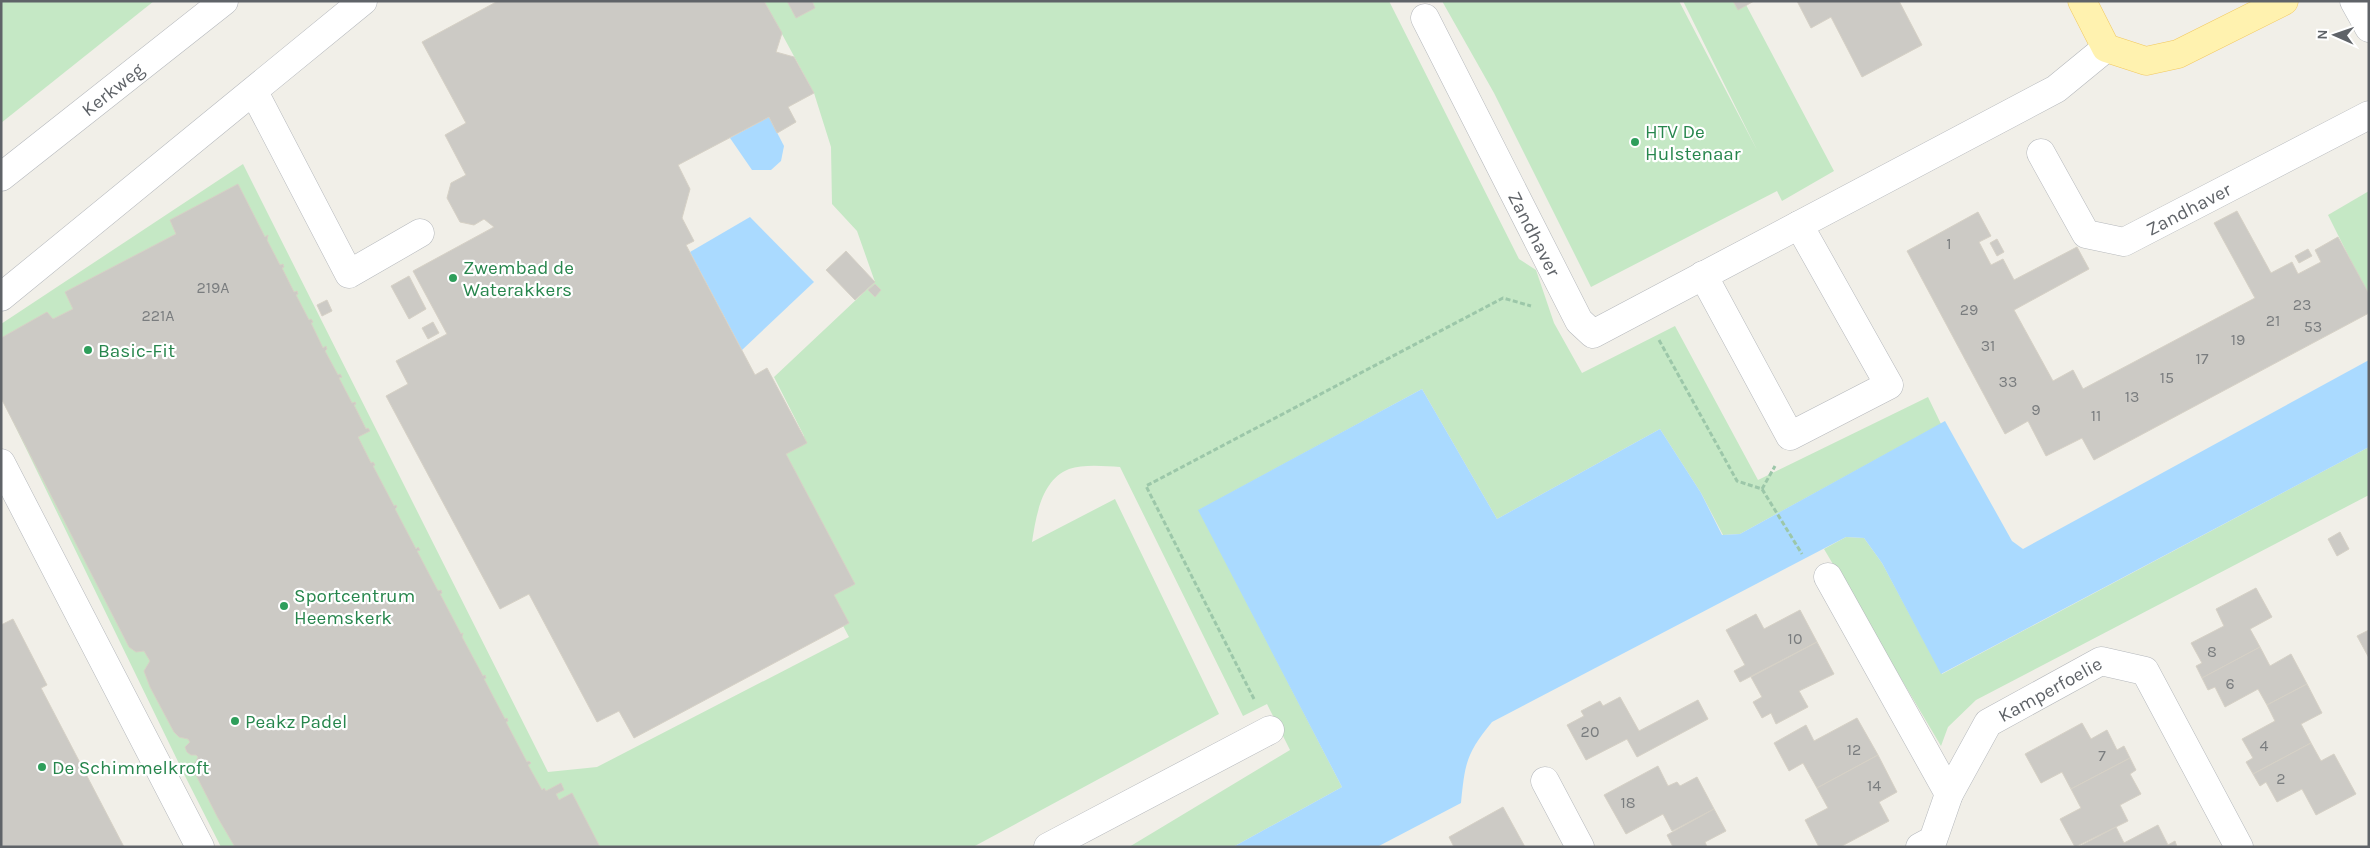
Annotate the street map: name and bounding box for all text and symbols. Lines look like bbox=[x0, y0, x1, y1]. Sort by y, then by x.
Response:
north arrow bbox=[2310, 10, 2360, 60]
text: N bbox=[2314, 29, 2331, 40]
street label: Kerkweg bbox=[78, 58, 149, 121]
place label: HTV De Hulstenaar bbox=[1645, 121, 1741, 165]
marker: HTV De Hulstenaar bbox=[1629, 136, 1641, 148]
street label: Zandhaver bbox=[2143, 178, 2235, 241]
street label: Zandhaver bbox=[1503, 188, 1565, 281]
house number: 1 bbox=[1946, 234, 1952, 253]
place label: Zwembad de Waterakkers bbox=[463, 257, 574, 301]
marker: Zwembad de Waterakkers bbox=[447, 272, 459, 284]
house number: 219A bbox=[196, 278, 230, 297]
house number: 23 bbox=[2293, 295, 2311, 314]
house number: 29 bbox=[1960, 300, 1978, 319]
house number: 221A bbox=[141, 306, 175, 325]
house number: 21 bbox=[2266, 311, 2280, 330]
house number: 53 bbox=[2304, 317, 2322, 336]
house number: 19 bbox=[2231, 330, 2245, 349]
house number: 31 bbox=[1981, 336, 1995, 355]
place label: Basic-Fit bbox=[98, 340, 175, 362]
marker: Basic-Fit bbox=[82, 344, 94, 356]
house number: 17 bbox=[2196, 349, 2209, 368]
house number: 15 bbox=[2160, 368, 2174, 387]
house number: 33 bbox=[1999, 372, 2017, 391]
house number: 13 bbox=[2125, 387, 2139, 406]
house number: 9 bbox=[2031, 400, 2041, 419]
house number: 11 bbox=[2091, 406, 2101, 425]
place label: Sportcentrum Heemskerk bbox=[294, 585, 415, 629]
marker: Sportcentrum Heemskerk bbox=[278, 600, 290, 612]
house number: 10 bbox=[1788, 629, 1802, 648]
house number: 8 bbox=[2207, 642, 2217, 661]
street label: Kamperfoelie bbox=[1995, 653, 2106, 727]
house number: 6 bbox=[2225, 674, 2235, 693]
place label: Peakz Padel bbox=[245, 711, 347, 733]
marker: Peakz Padel bbox=[229, 715, 241, 727]
house number: 20 bbox=[1581, 722, 1599, 741]
house number: 4 bbox=[2260, 736, 2269, 755]
house number: 12 bbox=[1847, 740, 1861, 759]
house number: 7 bbox=[2098, 746, 2106, 765]
place label: De Schimmelkroft bbox=[52, 757, 209, 779]
marker: De Schimmelkroft bbox=[36, 761, 48, 773]
house number: 2 bbox=[2276, 769, 2286, 788]
house number: 14 bbox=[1867, 776, 1881, 795]
house number: 18 bbox=[1620, 793, 1636, 812]

